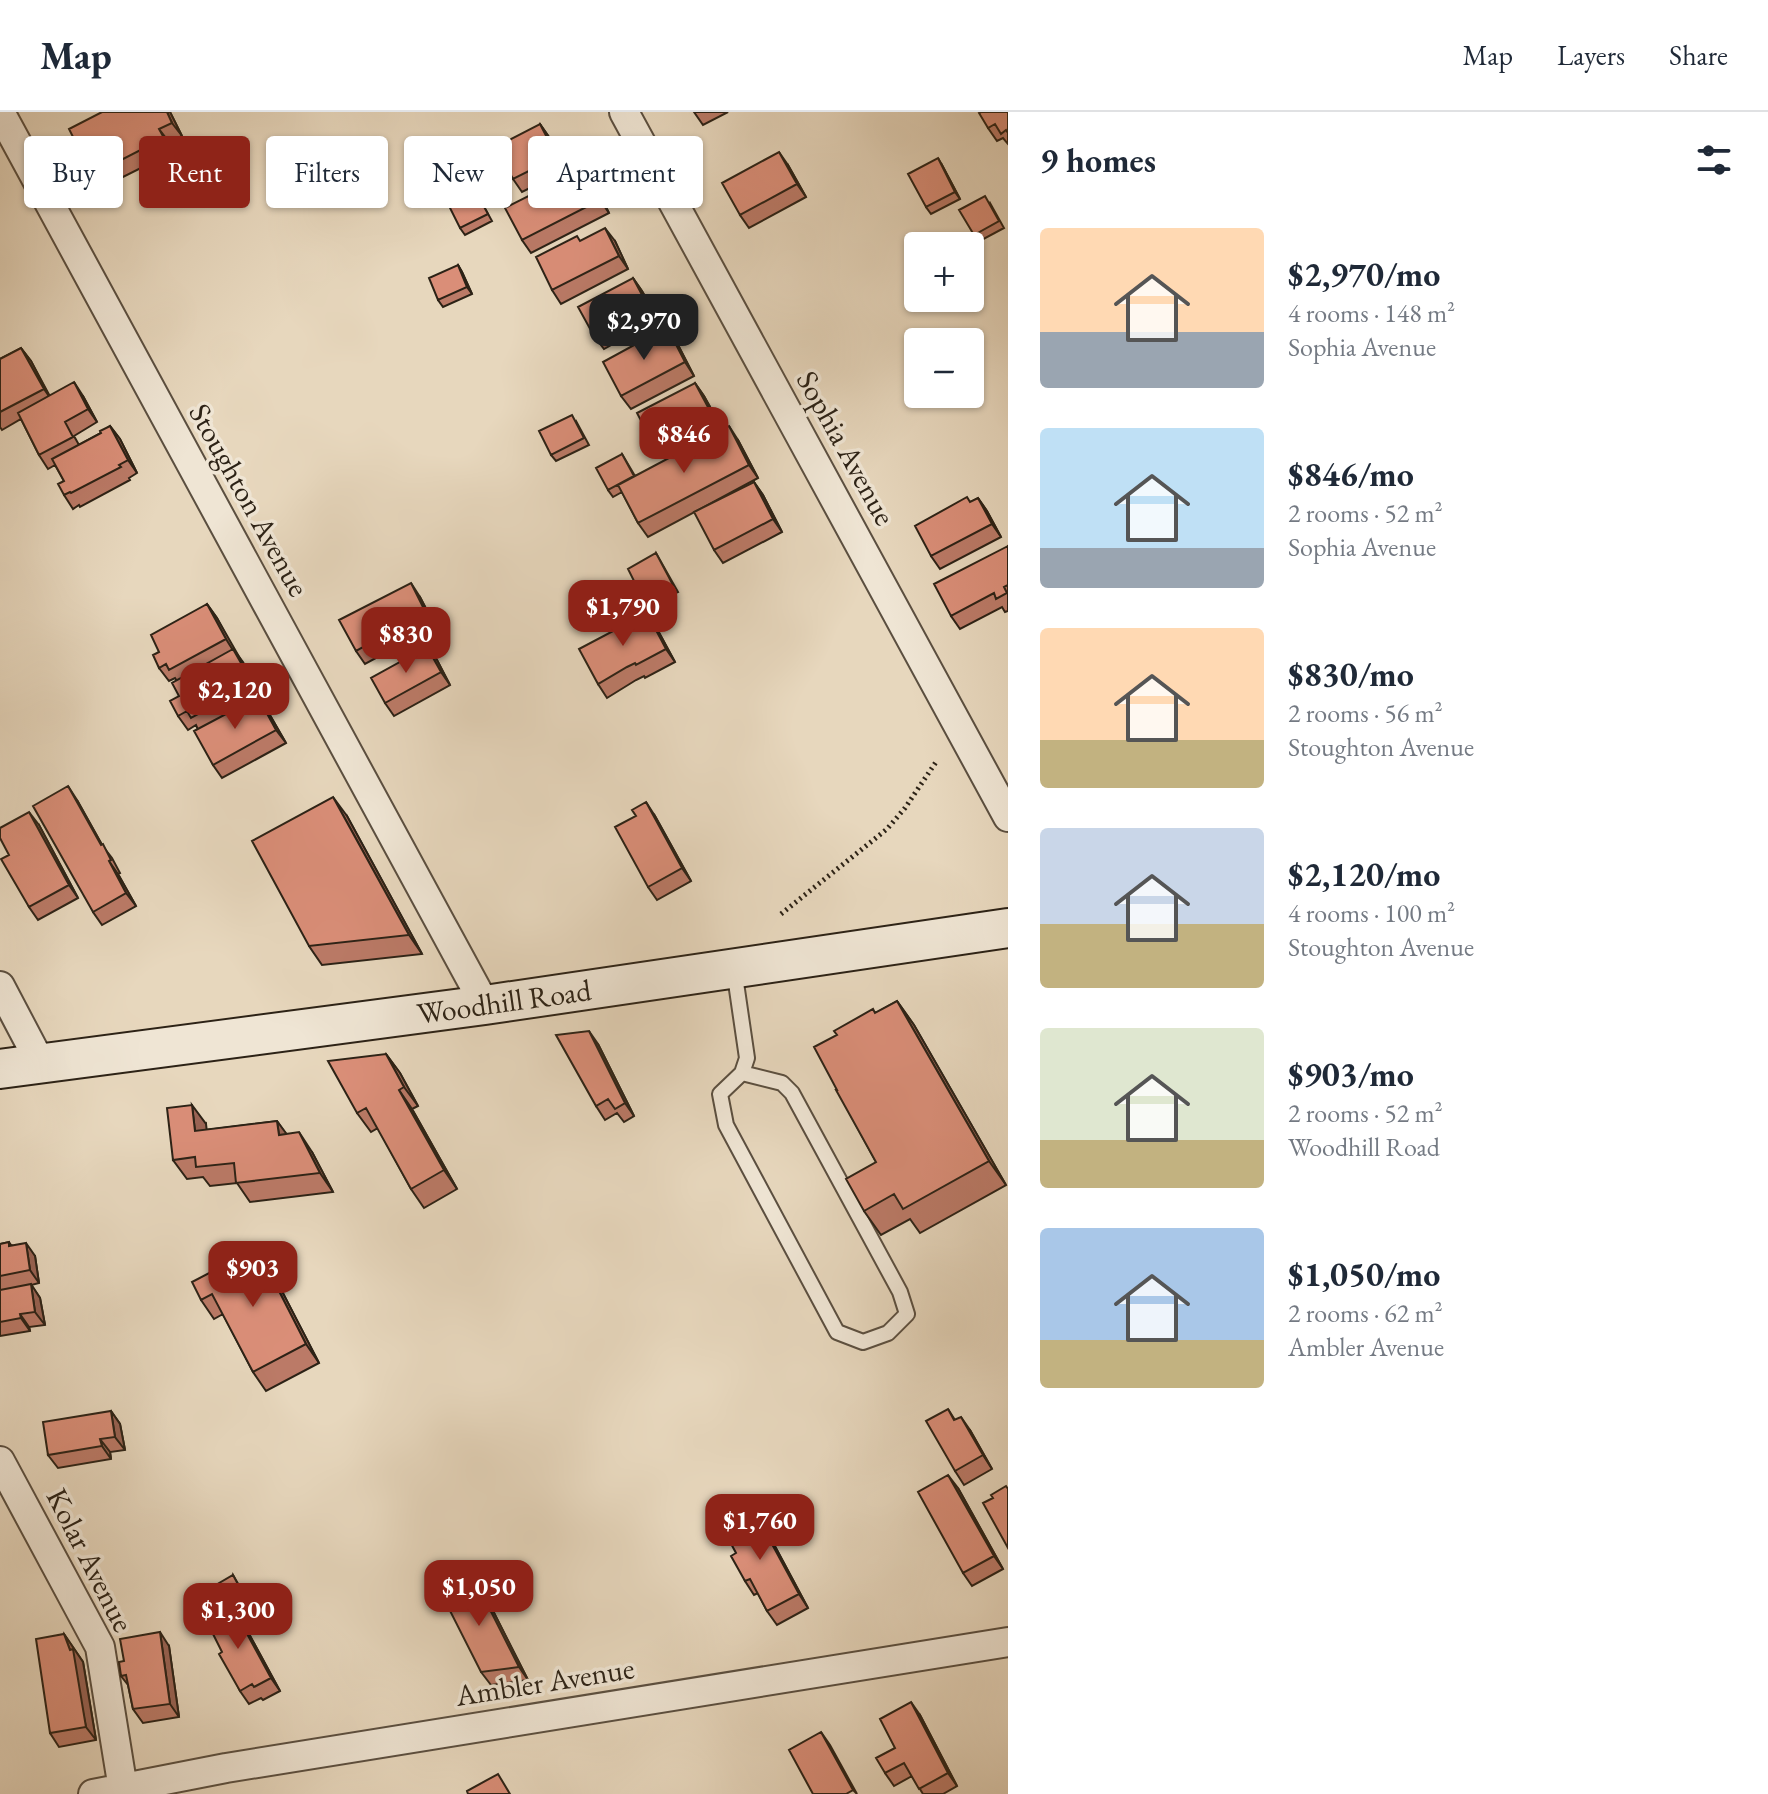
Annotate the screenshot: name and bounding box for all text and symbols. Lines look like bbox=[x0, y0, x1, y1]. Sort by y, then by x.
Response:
text: Map bbox=[40, 31, 112, 80]
text: Map bbox=[1463, 37, 1513, 73]
text: Layers bbox=[1557, 37, 1625, 73]
text: Share bbox=[1669, 37, 1728, 73]
chip: Buy bbox=[24, 136, 123, 208]
chip: Rent bbox=[139, 136, 250, 208]
chip: Filters bbox=[266, 136, 388, 208]
chip: New bbox=[404, 136, 512, 208]
chip: Apartment bbox=[528, 136, 703, 208]
text: 9 homes bbox=[1040, 138, 1156, 182]
icon: filters bbox=[1692, 138, 1736, 182]
map controls bbox=[904, 232, 984, 408]
button: + bbox=[904, 232, 984, 312]
text: $2,970/mo bbox=[1288, 252, 1440, 296]
icon: home bbox=[1104, 260, 1200, 356]
pin: $2,970 bbox=[579, 294, 709, 362]
text: 4 rooms · 148 m² bbox=[1288, 296, 1455, 330]
text: $2,970 bbox=[607, 303, 681, 337]
button: − bbox=[904, 328, 984, 408]
text: Sophia Avenue bbox=[1288, 330, 1436, 364]
street label: Sophia Avenue bbox=[788, 364, 905, 532]
street label: Stoughton Avenue bbox=[180, 396, 319, 603]
pin: $846 bbox=[637, 407, 731, 475]
text: $846 bbox=[657, 416, 711, 450]
text: $846/mo bbox=[1288, 452, 1414, 496]
icon: home bbox=[1104, 460, 1200, 556]
text: 2 rooms · 52 m² bbox=[1288, 496, 1443, 530]
text: Sophia Avenue bbox=[1288, 530, 1436, 564]
pin: $1,790 bbox=[558, 580, 688, 648]
text: $1,790 bbox=[586, 589, 660, 623]
pin: $830 bbox=[359, 607, 453, 675]
text: $830 bbox=[379, 616, 433, 650]
text: $830/mo bbox=[1288, 652, 1414, 696]
icon: home bbox=[1104, 660, 1200, 756]
pin: $2,120 bbox=[170, 663, 300, 731]
text: $2,120 bbox=[198, 672, 272, 706]
text: 2 rooms · 56 m² bbox=[1288, 696, 1443, 730]
text: Stoughton Avenue bbox=[1288, 730, 1474, 764]
text: $2,120/mo bbox=[1288, 852, 1440, 896]
icon: home bbox=[1104, 860, 1200, 956]
text: 4 rooms · 100 m² bbox=[1288, 896, 1455, 930]
text: Stoughton Avenue bbox=[1288, 930, 1474, 964]
street label: Woodhill Road bbox=[414, 970, 594, 1033]
text: $903/mo bbox=[1288, 1052, 1414, 1096]
icon: home bbox=[1104, 1060, 1200, 1156]
text: 2 rooms · 52 m² bbox=[1288, 1096, 1443, 1130]
text: Woodhill Road bbox=[1288, 1130, 1440, 1164]
pin: $903 bbox=[206, 1241, 300, 1309]
text: $903 bbox=[226, 1250, 280, 1284]
text: $1,050/mo bbox=[1288, 1252, 1440, 1296]
icon: home bbox=[1104, 1260, 1200, 1356]
text: 2 rooms · 62 m² bbox=[1288, 1296, 1443, 1330]
text: Ambler Avenue bbox=[1288, 1330, 1444, 1364]
street label: Kolar Avenue bbox=[38, 1481, 143, 1638]
pin: $1,760 bbox=[695, 1494, 825, 1562]
text: $1,760 bbox=[723, 1503, 797, 1537]
pin: $1,050 bbox=[414, 1560, 544, 1628]
text: $1,050 bbox=[442, 1569, 516, 1603]
pin: $1,300 bbox=[173, 1583, 303, 1651]
text: $1,300 bbox=[201, 1592, 275, 1626]
street label: Ambler Avenue bbox=[452, 1648, 637, 1715]

